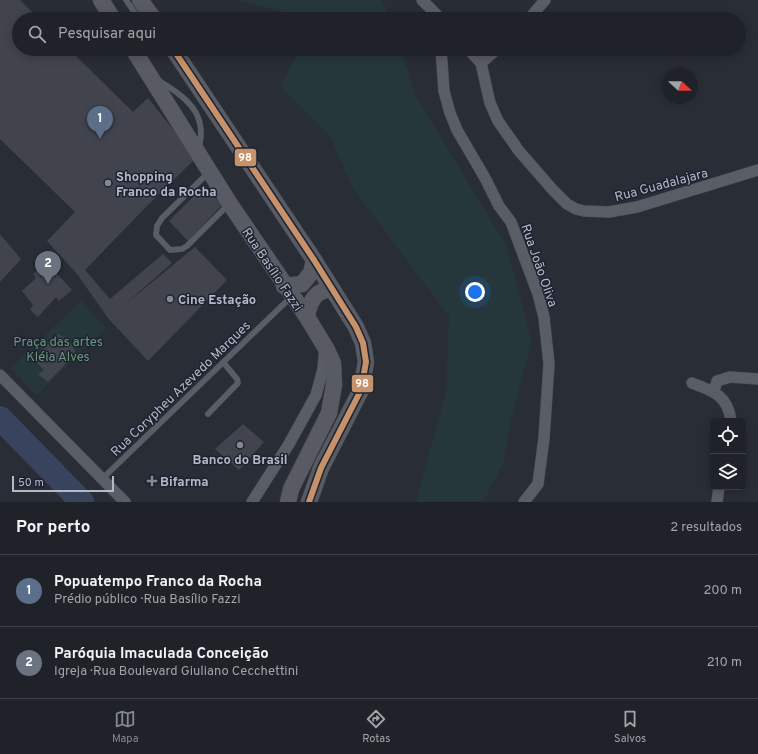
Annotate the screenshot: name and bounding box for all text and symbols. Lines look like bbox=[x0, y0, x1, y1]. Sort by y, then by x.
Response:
search box bbox=[12, 12, 746, 56]
icon: search bbox=[26, 23, 48, 45]
text: Pesquisar aqui bbox=[58, 25, 156, 44]
north arrow bbox=[662, 68, 698, 104]
pin: 1 bbox=[87, 106, 113, 139]
line badge: 98 bbox=[234, 148, 257, 167]
text: 98 bbox=[238, 151, 252, 165]
street label: Rua Guadalajara bbox=[613, 166, 710, 206]
place label: Shopping Franco da Rocha bbox=[116, 170, 216, 201]
marker: Shopping Franco da Rocha bbox=[103, 178, 113, 188]
street label: Rua João Oliva bbox=[516, 222, 560, 309]
street label: Rua Basílio Fazzi bbox=[238, 225, 305, 315]
pin: 2 bbox=[35, 251, 61, 284]
your location bbox=[465, 282, 485, 302]
place label: Cine Estação bbox=[178, 293, 256, 309]
marker: Cine Estação bbox=[165, 294, 175, 304]
street label: Rua Corypheu Azevedo Marques bbox=[108, 318, 255, 461]
park label: Praça das artes Kléia Alves bbox=[13, 335, 103, 366]
line badge: 98 bbox=[351, 374, 374, 393]
text: 98 bbox=[355, 377, 369, 391]
map controls bbox=[710, 418, 746, 490]
button: locate bbox=[710, 418, 746, 454]
marker: Banco do Brasil bbox=[235, 440, 245, 450]
place label: Banco do Brasil bbox=[192, 453, 288, 469]
button: layers bbox=[710, 454, 746, 490]
scale bar bbox=[12, 474, 114, 493]
place label: Bifarma bbox=[160, 475, 209, 491]
text: 50 m bbox=[18, 476, 44, 490]
marker: Bifarma bbox=[147, 476, 157, 486]
text: Por perto bbox=[16, 517, 90, 539]
text: 2 resultados bbox=[670, 520, 742, 536]
text: Popuatempo Franco da Rocha bbox=[54, 573, 262, 592]
text: 1 bbox=[26, 583, 32, 599]
text: 200 m bbox=[703, 583, 742, 599]
text: Prédio público · Rua Basílio Fazzi bbox=[54, 592, 241, 608]
text: Paróquia Imaculada Conceição bbox=[54, 645, 269, 664]
text: 2 bbox=[25, 655, 33, 671]
text: 210 m bbox=[707, 655, 742, 671]
text: Igreja · Rua Boulevard Giuliano Cecchettini bbox=[54, 664, 298, 680]
tab: Mapa bbox=[112, 708, 138, 746]
tab: Rotas bbox=[362, 708, 390, 746]
tab: Salvos bbox=[614, 708, 646, 746]

